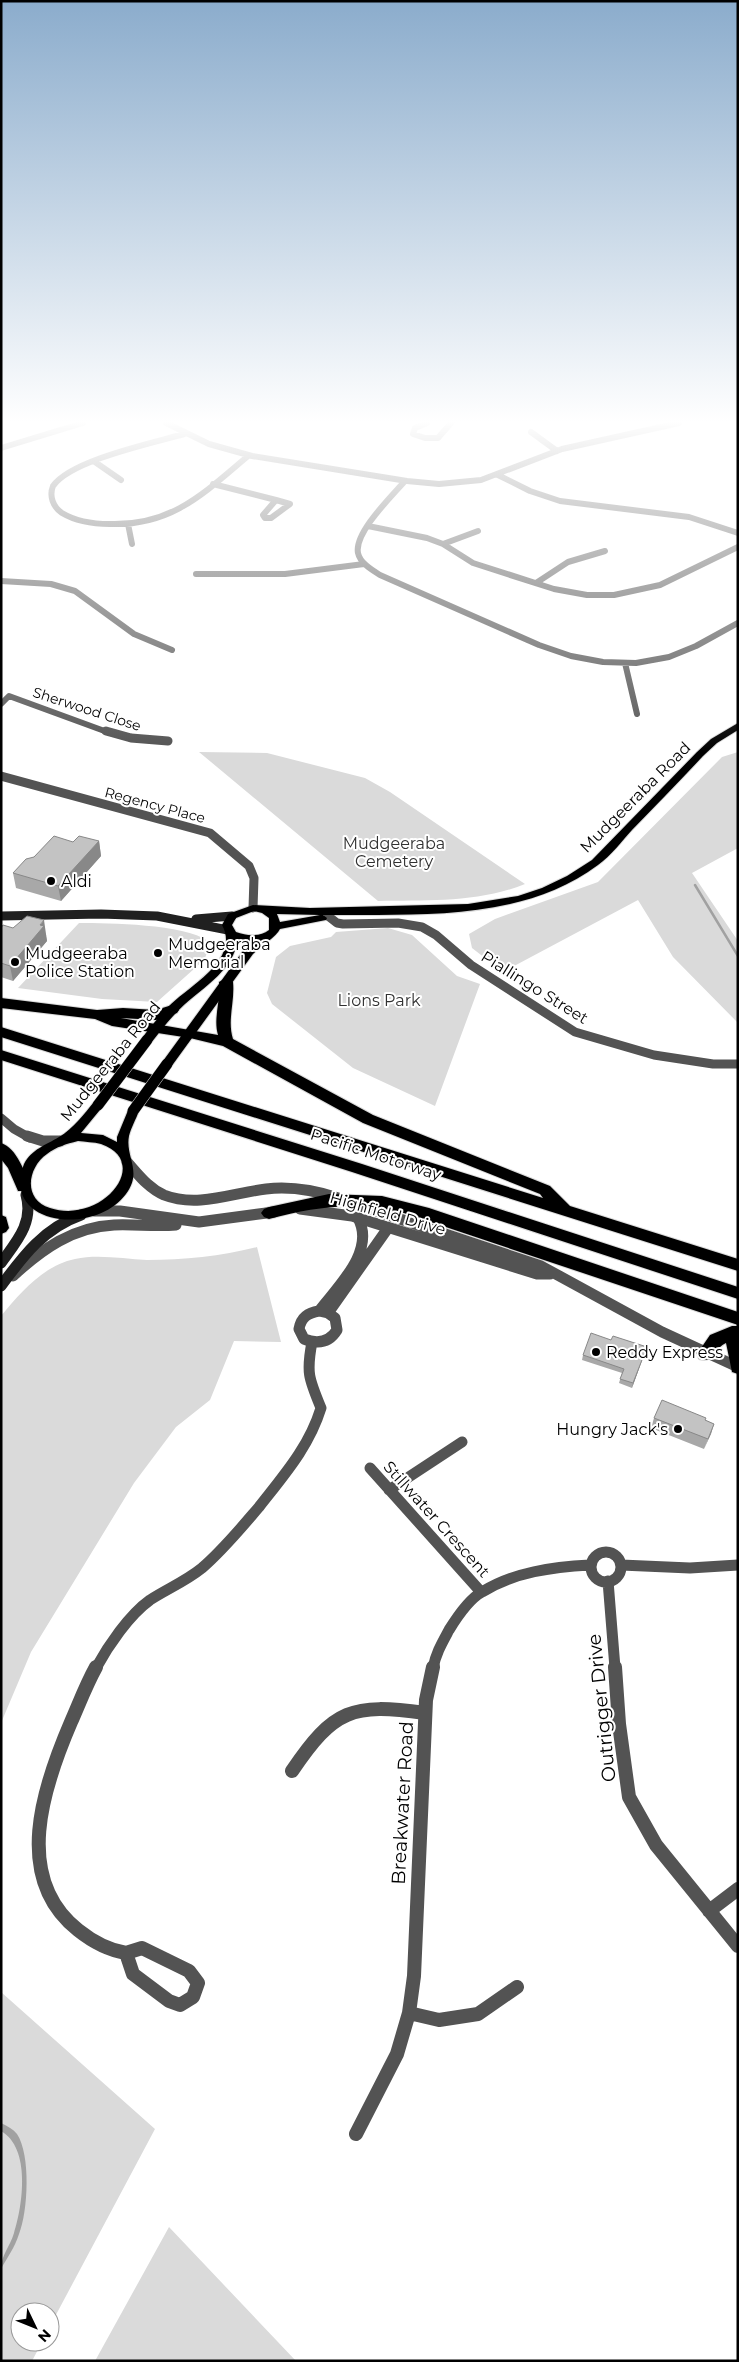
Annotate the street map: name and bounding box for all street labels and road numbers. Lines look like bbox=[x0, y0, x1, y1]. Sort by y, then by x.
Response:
street label: Sherwood Close bbox=[31, 683, 143, 735]
street label: Mudgeeraba Road bbox=[576, 738, 695, 857]
street label: Regency Place bbox=[103, 783, 207, 827]
street label: Piallingo Street bbox=[478, 947, 592, 1028]
street label: Mudgeeraba Road bbox=[56, 998, 165, 1125]
street label: Pacific Motorway bbox=[308, 1124, 444, 1185]
street label: Highfield Drive bbox=[328, 1188, 448, 1239]
street label: Stillwater Crescent bbox=[379, 1457, 494, 1582]
street label: Outrigger Drive bbox=[582, 1633, 621, 1783]
street label: Breakwater Road bbox=[387, 1721, 418, 1885]

